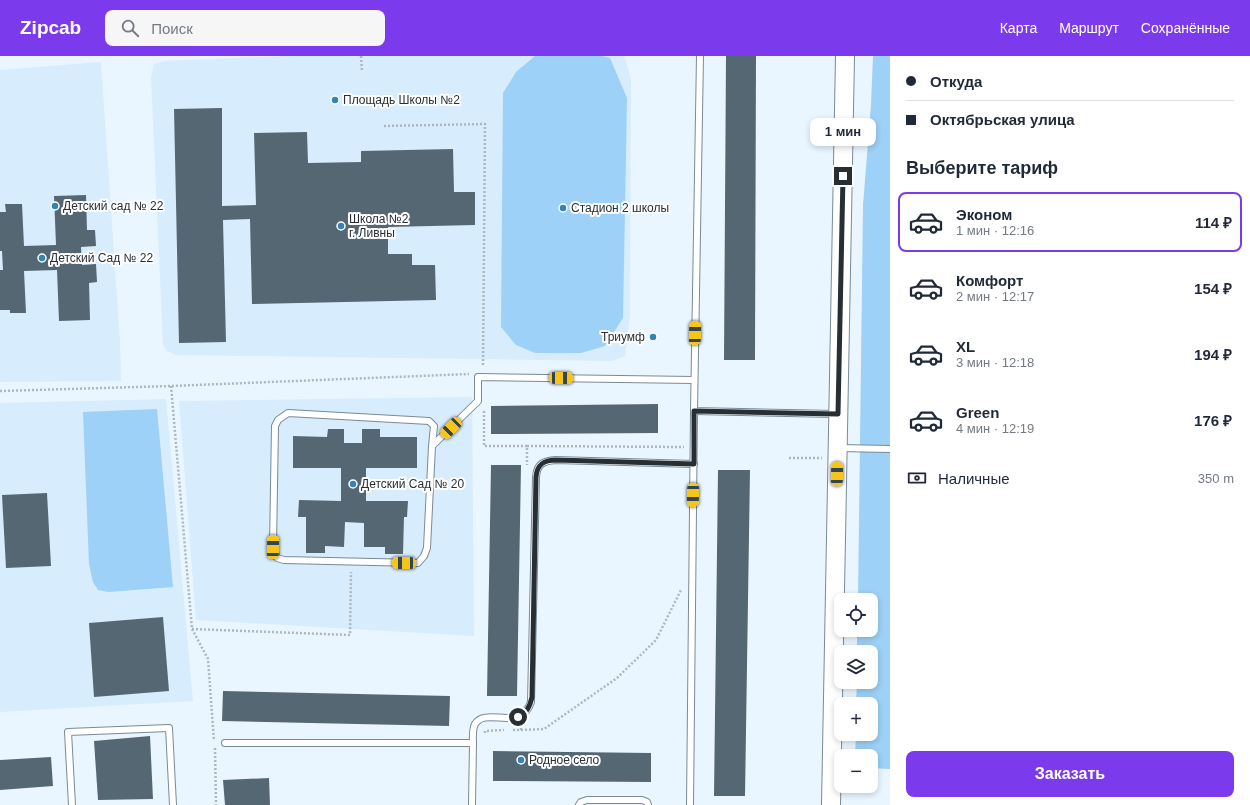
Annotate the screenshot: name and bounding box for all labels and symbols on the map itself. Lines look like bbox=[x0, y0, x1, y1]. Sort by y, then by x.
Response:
place label: Площадь Школы №2 bbox=[343, 93, 460, 107]
marker: Площадь Школы №2 bbox=[330, 95, 340, 105]
callout: 1 мин bbox=[810, 118, 876, 146]
route end bbox=[834, 167, 852, 185]
place label: Детский сад № 22 bbox=[63, 199, 164, 213]
marker: Детский сад № 22 bbox=[50, 201, 60, 211]
place label: Стадион 2 школы bbox=[571, 201, 669, 215]
marker: Стадион 2 школы bbox=[558, 203, 568, 213]
place label: Школа №2 г. Ливны bbox=[349, 212, 409, 240]
marker: Школа №2 г. Ливны bbox=[336, 221, 346, 231]
place label: Детский Сад № 22 bbox=[50, 251, 153, 265]
marker: Детский Сад № 22 bbox=[37, 253, 47, 263]
car bbox=[689, 321, 701, 345]
place label: Триумф bbox=[601, 330, 645, 344]
marker: Триумф bbox=[648, 332, 658, 342]
car bbox=[549, 372, 573, 384]
car bbox=[438, 415, 464, 441]
car bbox=[831, 462, 843, 486]
place label: Детский Сад № 20 bbox=[361, 477, 464, 491]
marker: Детский Сад № 20 bbox=[348, 479, 358, 489]
car bbox=[687, 483, 699, 507]
car bbox=[267, 535, 279, 559]
car bbox=[392, 557, 416, 569]
route start bbox=[509, 708, 527, 726]
place label: Родное село bbox=[529, 753, 600, 767]
marker: Родное село bbox=[516, 755, 526, 765]

